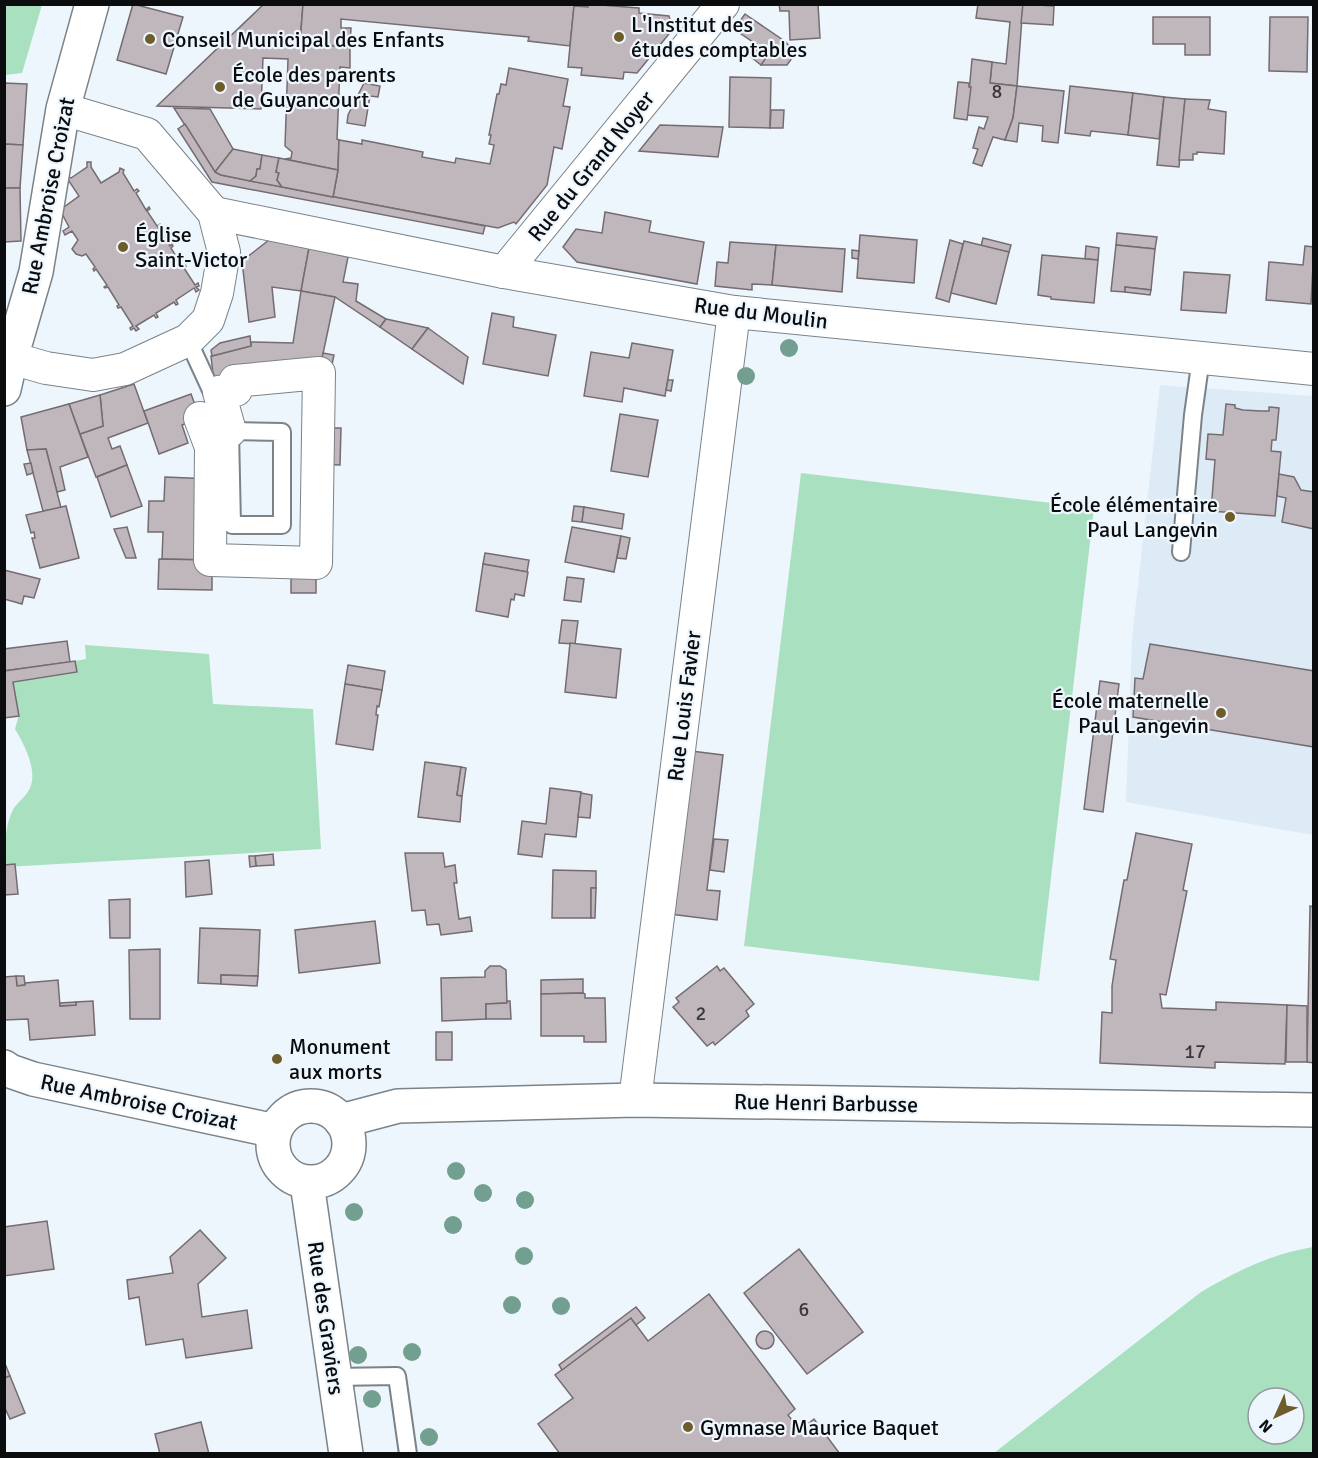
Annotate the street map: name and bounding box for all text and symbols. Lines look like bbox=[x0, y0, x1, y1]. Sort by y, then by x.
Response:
place label: L'Institut des études comptables bbox=[631, 11, 807, 63]
place label: Conseil Municipal des Enfants bbox=[162, 26, 444, 53]
marker: L'Institut des études comptables bbox=[612, 30, 626, 44]
marker: Conseil Municipal des Enfants bbox=[143, 32, 157, 46]
place label: École des parents de Guyancourt bbox=[232, 61, 396, 113]
house number: 8 bbox=[992, 79, 1002, 104]
marker: École des parents de Guyancourt bbox=[213, 80, 227, 94]
street label: Rue du Grand Noyer bbox=[522, 85, 660, 247]
street label: Rue Ambroise Croizat bbox=[16, 95, 80, 297]
place label: Église Saint-Victor bbox=[135, 221, 247, 273]
marker: Église Saint-Victor bbox=[116, 240, 130, 254]
street label: Rue du Moulin bbox=[693, 291, 829, 335]
place label: École élémentaire Paul Langevin bbox=[1050, 491, 1218, 543]
marker: École élémentaire Paul Langevin bbox=[1223, 510, 1237, 524]
street label: Rue Louis Favier bbox=[661, 629, 707, 783]
place label: École maternelle Paul Langevin bbox=[1051, 687, 1209, 739]
marker: École maternelle Paul Langevin bbox=[1214, 706, 1228, 720]
house number: 2 bbox=[696, 1001, 706, 1026]
place label: Monument aux morts bbox=[289, 1033, 391, 1085]
house number: 17 bbox=[1184, 1039, 1206, 1064]
marker: Monument aux morts bbox=[270, 1052, 284, 1066]
street label: Rue Ambroise Croizat bbox=[38, 1068, 240, 1136]
street label: Rue Henri Barbusse bbox=[734, 1088, 918, 1118]
street label: Rue des Graviers bbox=[302, 1239, 350, 1397]
house number: 6 bbox=[799, 1297, 809, 1322]
north arrow bbox=[1246, 1386, 1306, 1446]
place label: Gymnase Maurice Baquet bbox=[700, 1414, 939, 1441]
text: N bbox=[1255, 1415, 1277, 1437]
marker: Gymnase Maurice Baquet bbox=[681, 1420, 695, 1434]

